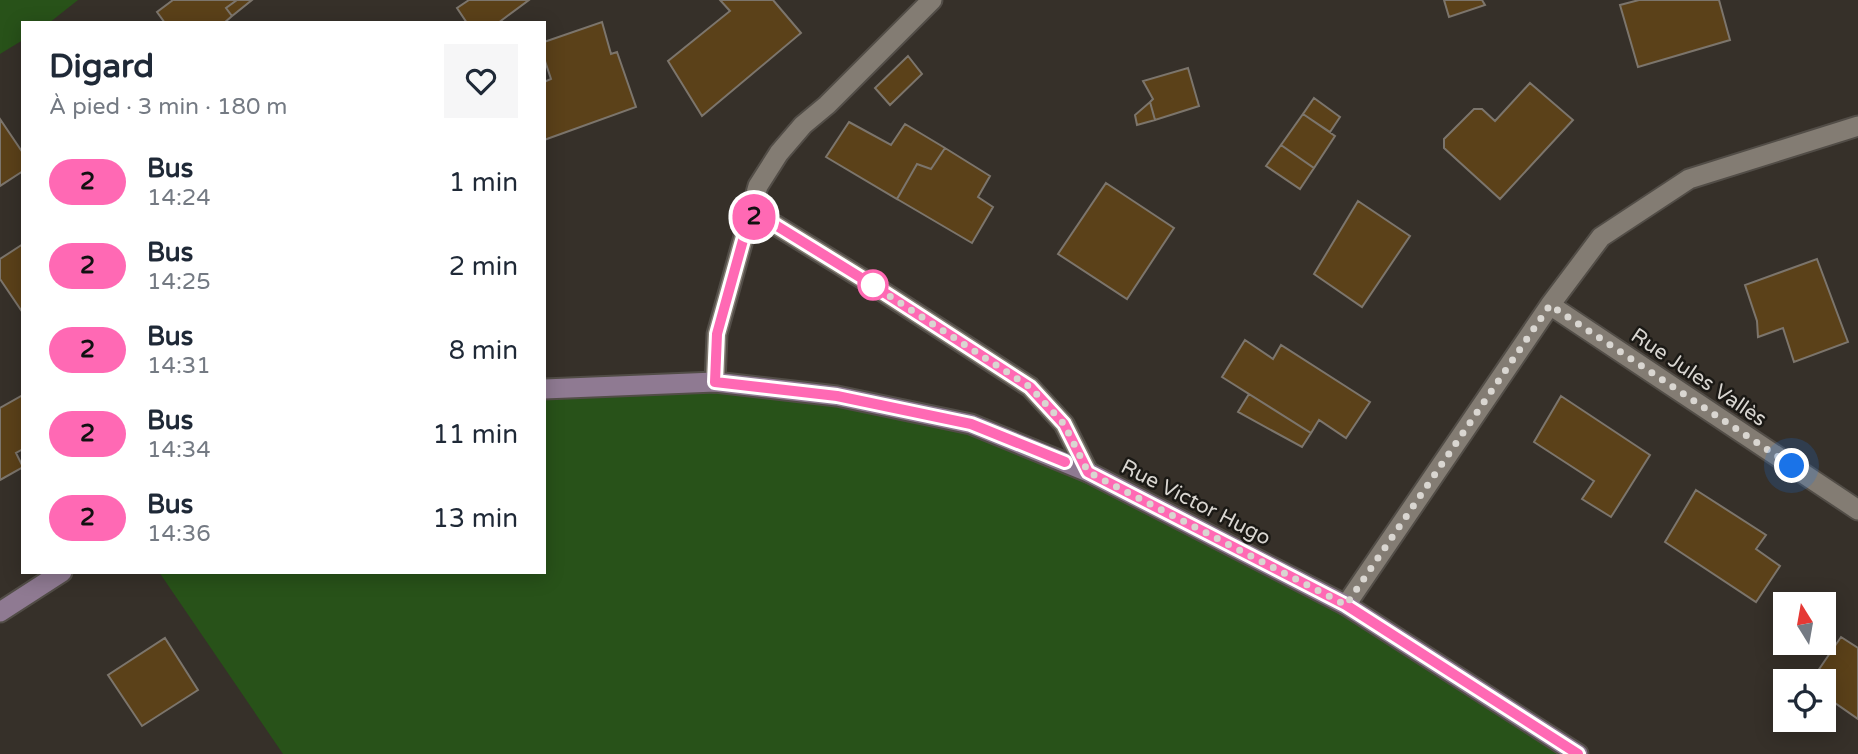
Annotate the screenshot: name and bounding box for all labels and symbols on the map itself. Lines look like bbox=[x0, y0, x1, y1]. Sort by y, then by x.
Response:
line badge: 2 bbox=[731, 194, 777, 240]
unlabelled marker bbox=[858, 270, 888, 300]
street label: Rue Jules Vallès bbox=[1626, 323, 1771, 432]
your location bbox=[1774, 448, 1809, 483]
street label: Rue Victor Hugo bbox=[1117, 454, 1275, 551]
north arrow bbox=[1773, 592, 1836, 654]

